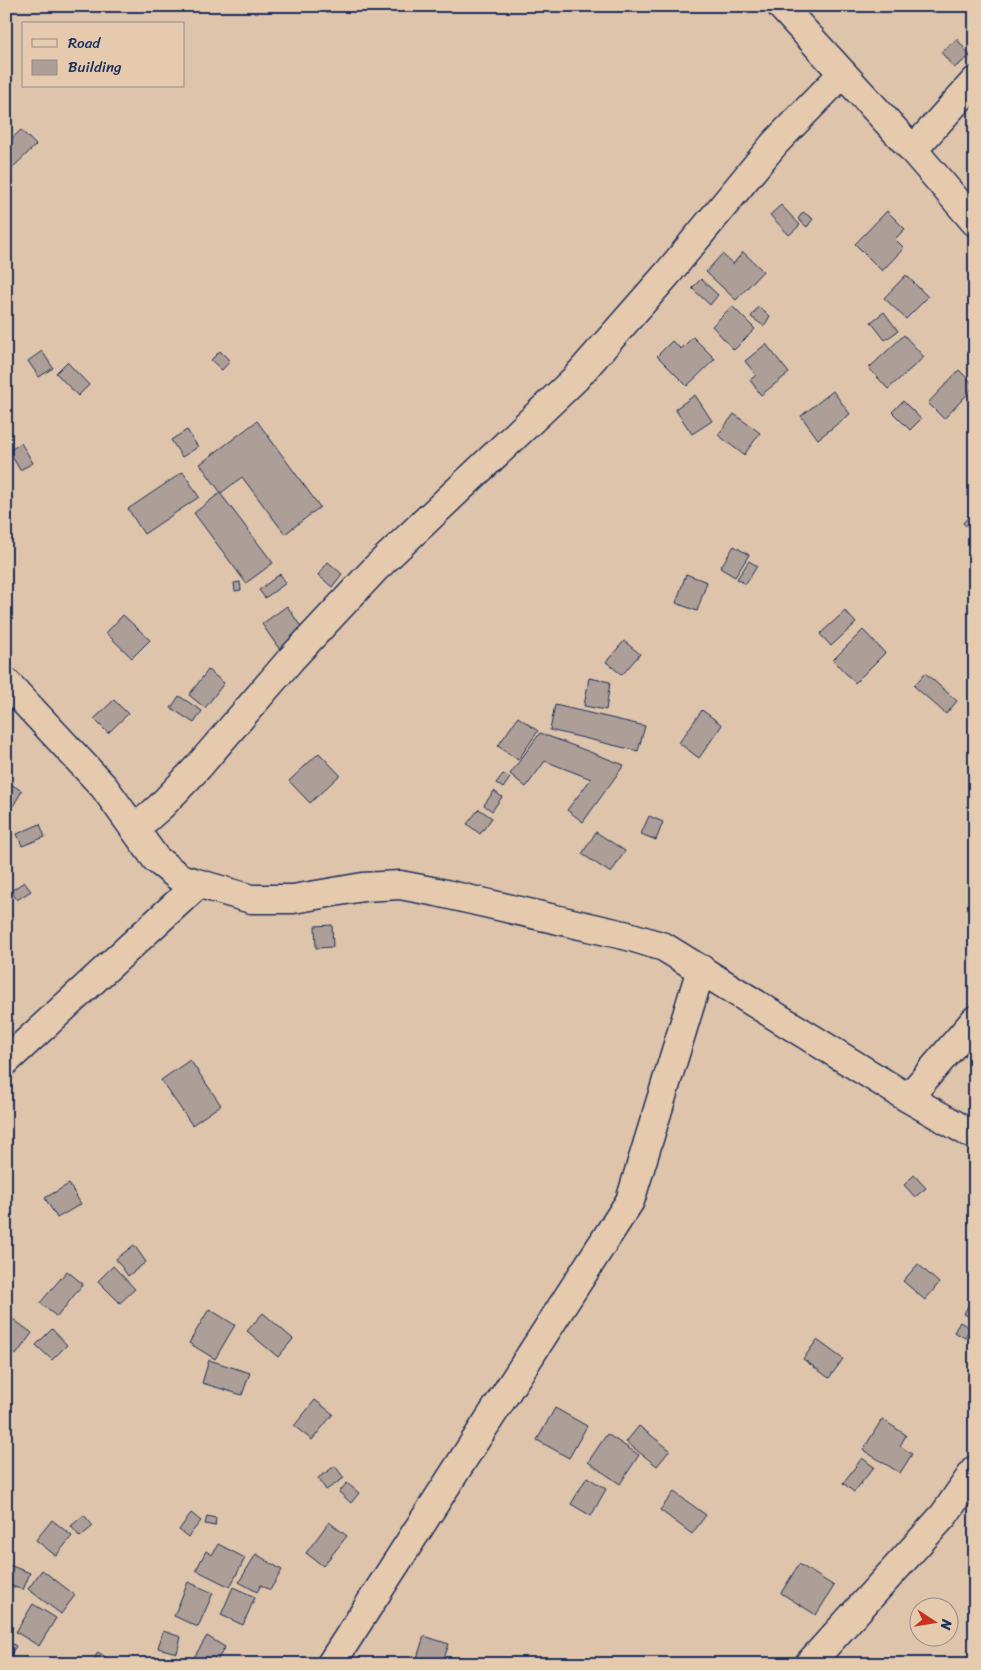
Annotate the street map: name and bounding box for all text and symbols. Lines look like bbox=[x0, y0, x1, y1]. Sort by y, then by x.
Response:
legend bbox=[22, 22, 185, 88]
text: Road bbox=[68, 30, 101, 56]
text: Building bbox=[68, 54, 122, 80]
north arrow bbox=[908, 1598, 958, 1648]
text: N bbox=[933, 1616, 960, 1632]

